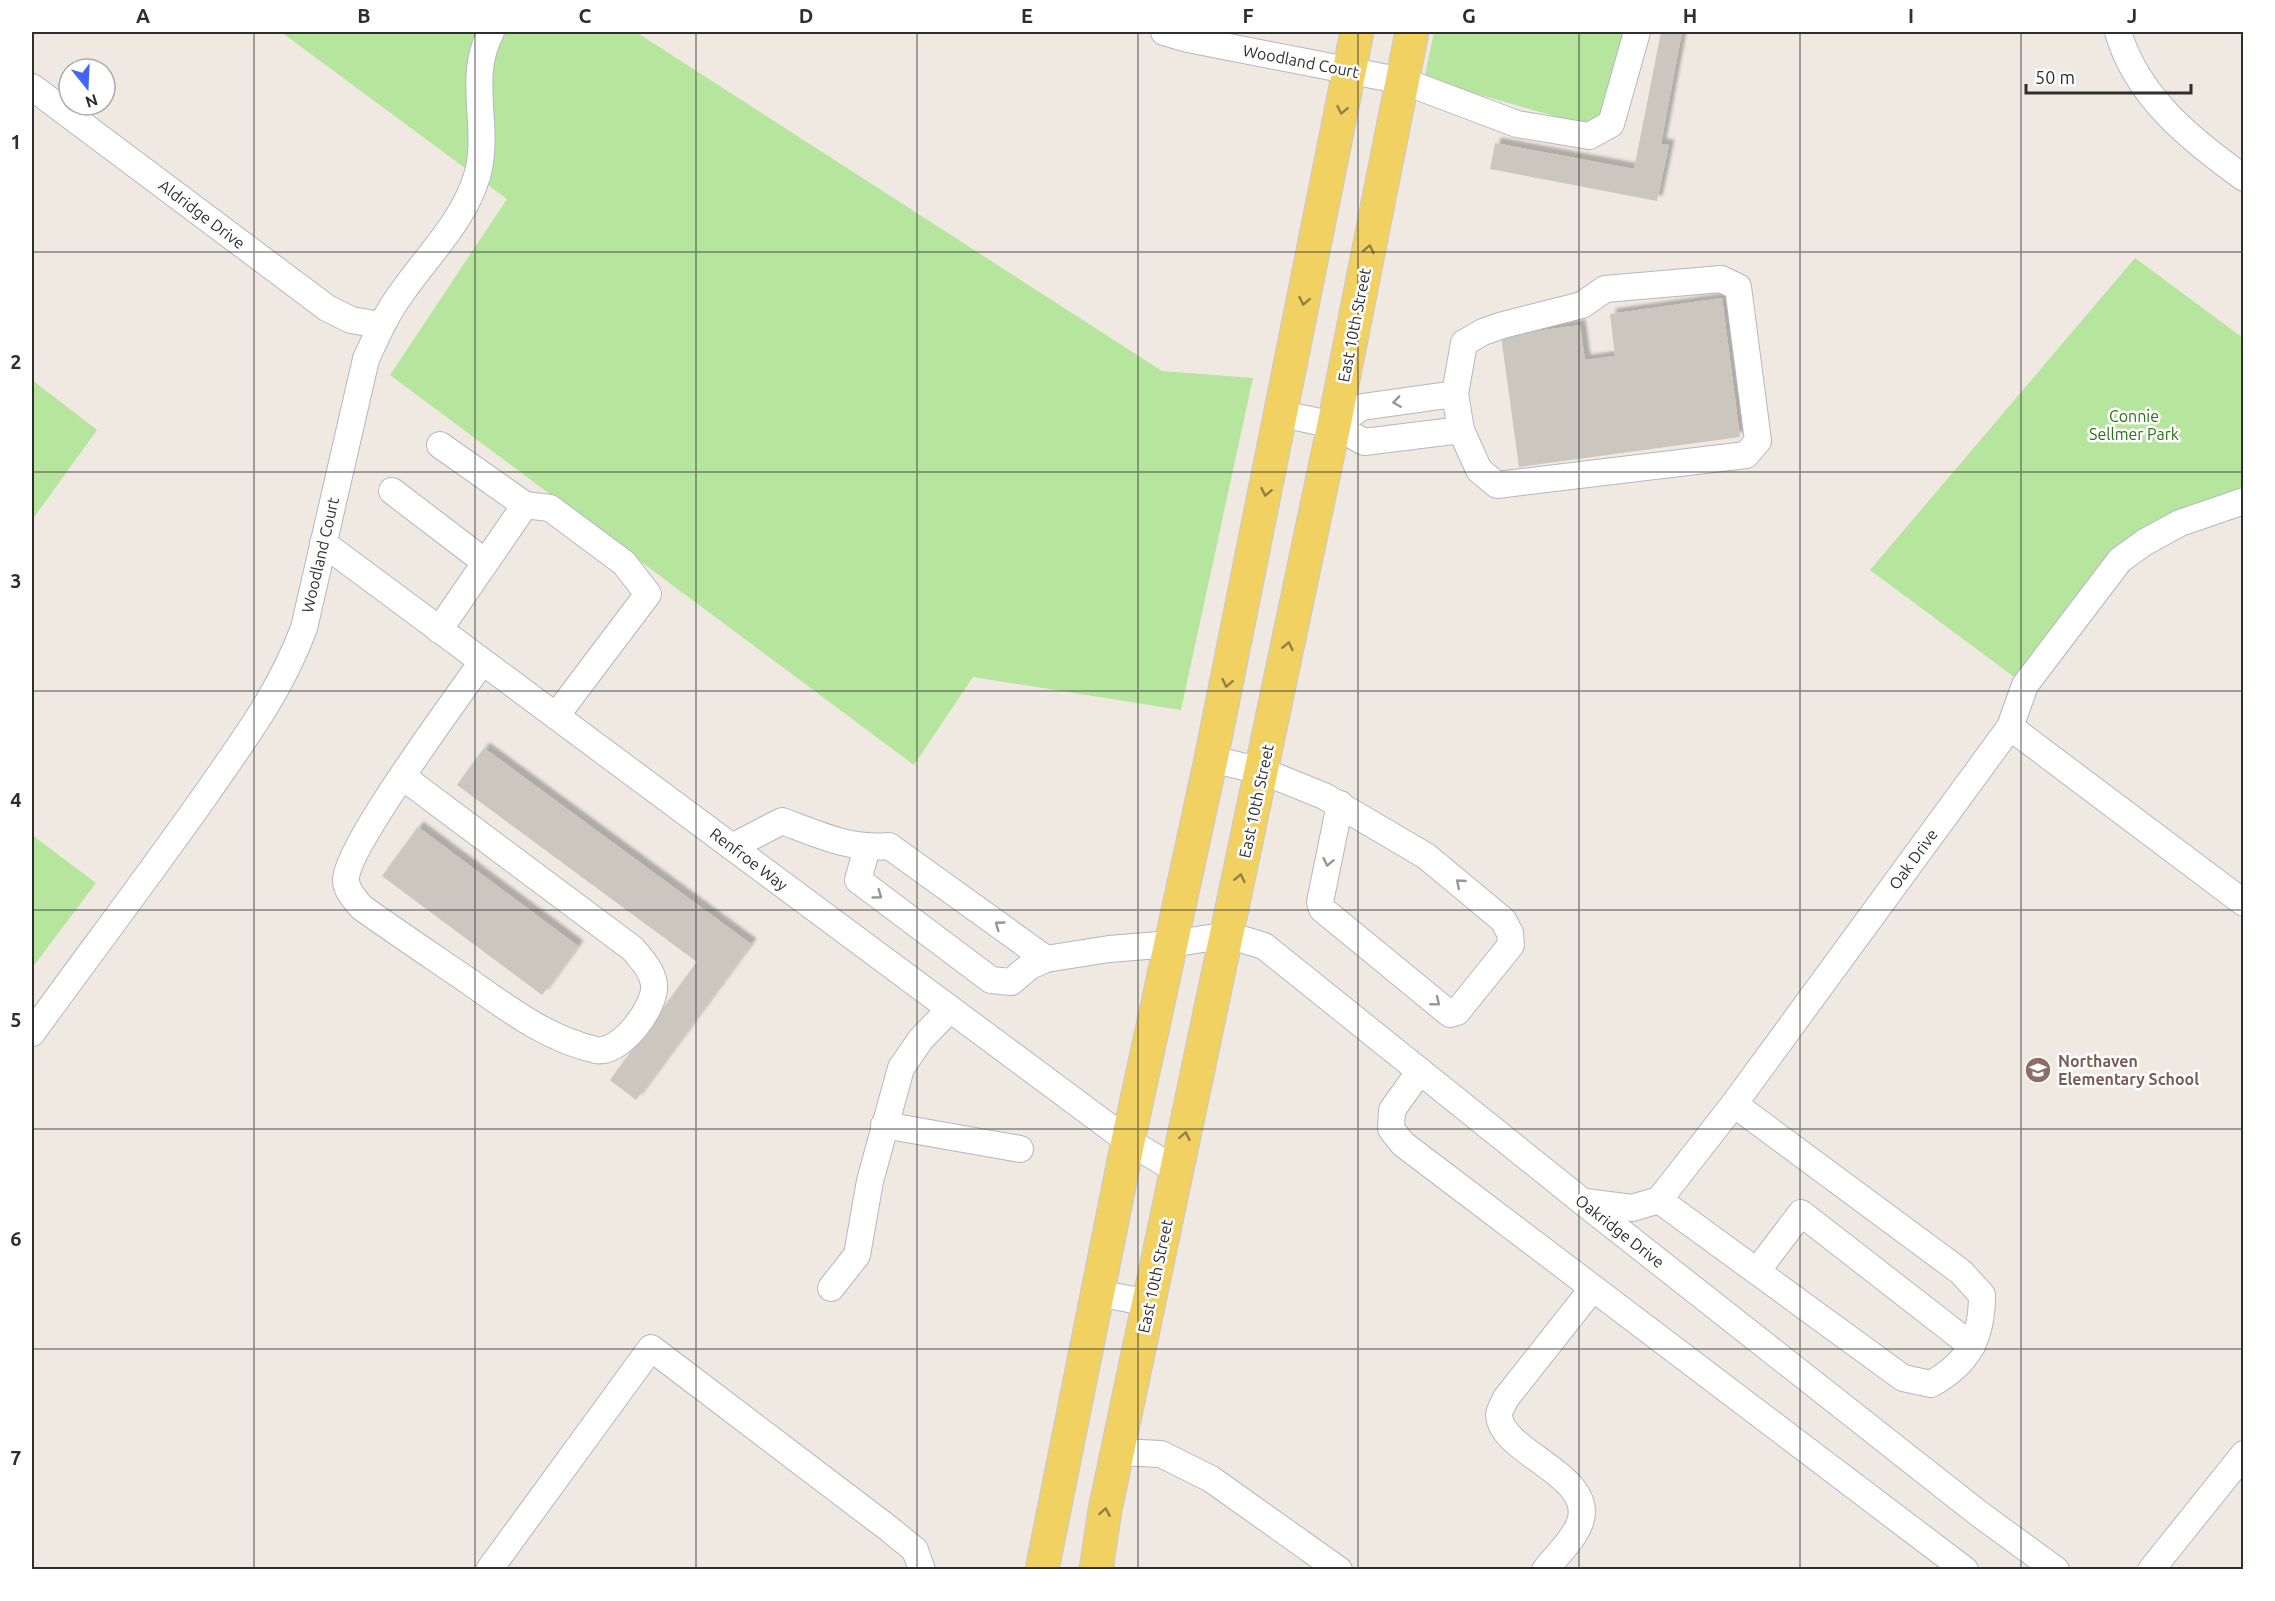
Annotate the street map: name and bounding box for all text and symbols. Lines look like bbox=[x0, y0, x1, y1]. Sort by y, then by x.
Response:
text: A bbox=[136, 4, 150, 27]
text: B bbox=[357, 4, 371, 27]
text: C bbox=[579, 4, 592, 27]
text: D bbox=[799, 4, 813, 27]
text: E bbox=[1021, 4, 1033, 27]
text: F bbox=[1242, 4, 1254, 27]
text: G bbox=[1462, 4, 1476, 27]
text: H bbox=[1683, 4, 1697, 27]
text: I bbox=[1908, 4, 1914, 27]
text: J bbox=[2127, 4, 2137, 27]
street label: Woodland Court bbox=[1241, 41, 1361, 81]
north arrow bbox=[57, 57, 117, 117]
scale bar bbox=[2026, 57, 2191, 95]
text: 50 m bbox=[2035, 67, 2075, 87]
text: N bbox=[83, 91, 100, 112]
one-way arrow bbox=[1336, 104, 1349, 114]
text: 1 bbox=[10, 130, 22, 153]
street label: Aldridge Drive bbox=[156, 176, 248, 252]
one-way arrow bbox=[1362, 244, 1375, 254]
street label: East 10th Street bbox=[1334, 266, 1374, 384]
one-way arrow bbox=[1298, 296, 1311, 306]
text: 2 bbox=[10, 350, 22, 373]
one-way arrow bbox=[1392, 396, 1401, 408]
park label: Connie Sellmer Park bbox=[2089, 407, 2179, 443]
one-way arrow bbox=[1260, 487, 1273, 497]
street label: Woodland Court bbox=[298, 495, 342, 614]
text: 3 bbox=[10, 569, 22, 592]
one-way arrow bbox=[1281, 641, 1294, 651]
one-way arrow bbox=[1221, 678, 1234, 688]
street label: East 10th Street bbox=[1235, 742, 1277, 860]
text: 4 bbox=[10, 788, 22, 811]
street label: Renfroe Way bbox=[707, 824, 792, 894]
street label: Oak Drive bbox=[1885, 825, 1941, 893]
one-way arrow bbox=[1323, 856, 1336, 866]
one-way arrow bbox=[1233, 873, 1246, 883]
one-way arrow bbox=[1456, 879, 1467, 890]
one-way arrow bbox=[871, 888, 882, 899]
one-way arrow bbox=[994, 921, 1005, 932]
one-way arrow bbox=[1429, 994, 1440, 1005]
text: 5 bbox=[10, 1008, 22, 1031]
place label: Northaven Elementary School bbox=[2058, 1052, 2199, 1088]
school or university icon: Northaven Elementary School bbox=[2023, 1055, 2053, 1085]
one-way arrow bbox=[1178, 1131, 1191, 1141]
street label: Oakridge Drive bbox=[1572, 1191, 1668, 1271]
street label: East 10th Street bbox=[1134, 1217, 1176, 1335]
text: 6 bbox=[10, 1227, 22, 1250]
text: 7 bbox=[10, 1446, 22, 1469]
one-way arrow bbox=[1098, 1507, 1111, 1517]

